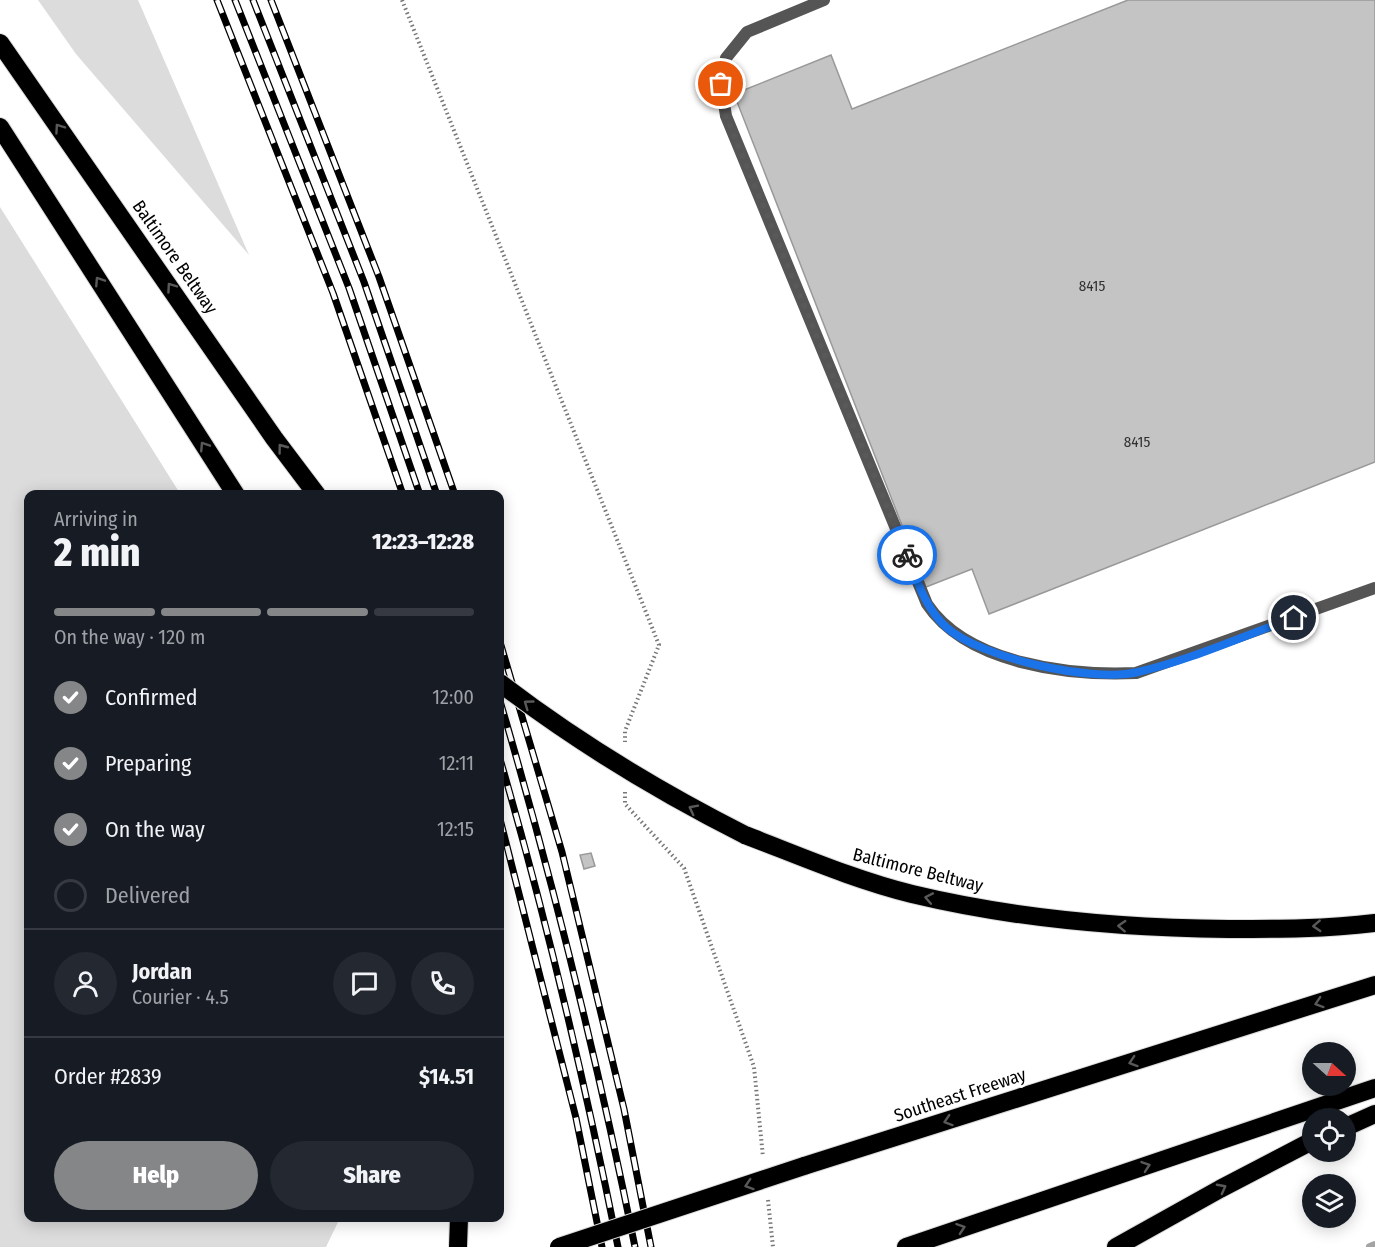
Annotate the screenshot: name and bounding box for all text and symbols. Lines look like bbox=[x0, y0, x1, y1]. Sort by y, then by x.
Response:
pin bbox=[695, 58, 746, 109]
icon: bag bbox=[704, 67, 737, 100]
one-way arrow bbox=[55, 123, 66, 134]
street label: Baltimore Beltway bbox=[128, 196, 222, 318]
one-way arrow bbox=[95, 277, 106, 288]
house number: 8415 bbox=[1079, 277, 1105, 295]
one-way arrow bbox=[167, 283, 178, 294]
house number: 8415 bbox=[1124, 433, 1150, 451]
one-way arrow bbox=[200, 442, 212, 452]
one-way arrow bbox=[278, 444, 289, 455]
text: Arriving in bbox=[54, 507, 138, 531]
courier bbox=[877, 525, 937, 585]
text: 12:23–12:28 bbox=[372, 528, 474, 555]
text: 2 min bbox=[54, 530, 140, 576]
icon: bike bbox=[891, 539, 924, 572]
pin bbox=[1268, 592, 1319, 643]
icon: home bbox=[1277, 601, 1310, 634]
text: On the way · 120 m bbox=[54, 625, 205, 649]
icon: check bbox=[54, 681, 87, 714]
text: Confirmed bbox=[105, 684, 198, 711]
text: 12:00 bbox=[432, 685, 474, 709]
one-way arrow bbox=[524, 700, 535, 711]
icon: check bbox=[54, 747, 87, 780]
text: Preparing bbox=[105, 750, 191, 777]
text: 12:11 bbox=[439, 751, 474, 775]
one-way arrow bbox=[688, 804, 699, 816]
icon: check bbox=[54, 813, 87, 846]
text: On the way bbox=[105, 816, 205, 843]
text: 12:15 bbox=[437, 817, 474, 841]
street label: Baltimore Beltway bbox=[851, 843, 985, 897]
text: Delivered bbox=[105, 882, 190, 909]
one-way arrow bbox=[924, 892, 934, 905]
one-way arrow bbox=[1117, 919, 1126, 932]
one-way arrow bbox=[1312, 920, 1321, 933]
button: person bbox=[54, 952, 117, 1015]
button: chat bbox=[333, 952, 396, 1015]
button: phone bbox=[411, 952, 474, 1015]
text: Jordan bbox=[132, 958, 192, 985]
text: Courier · 4.5 bbox=[132, 985, 229, 1009]
one-way arrow bbox=[1314, 996, 1325, 1008]
north arrow bbox=[1302, 1042, 1356, 1096]
map controls bbox=[1302, 1042, 1356, 1228]
one-way arrow bbox=[1128, 1055, 1139, 1067]
text: Order #2839 bbox=[54, 1063, 162, 1090]
text: $14.51 bbox=[419, 1063, 474, 1090]
street label: Southeast Freeway bbox=[891, 1063, 1029, 1127]
button: locate bbox=[1302, 1108, 1356, 1162]
one-way arrow bbox=[943, 1114, 954, 1126]
button: Help bbox=[54, 1141, 258, 1210]
button: Share bbox=[270, 1141, 474, 1210]
one-way arrow bbox=[1140, 1160, 1151, 1173]
button: layers bbox=[1302, 1174, 1356, 1228]
one-way arrow bbox=[744, 1177, 755, 1190]
one-way arrow bbox=[1215, 1184, 1226, 1195]
one-way arrow bbox=[955, 1223, 966, 1236]

